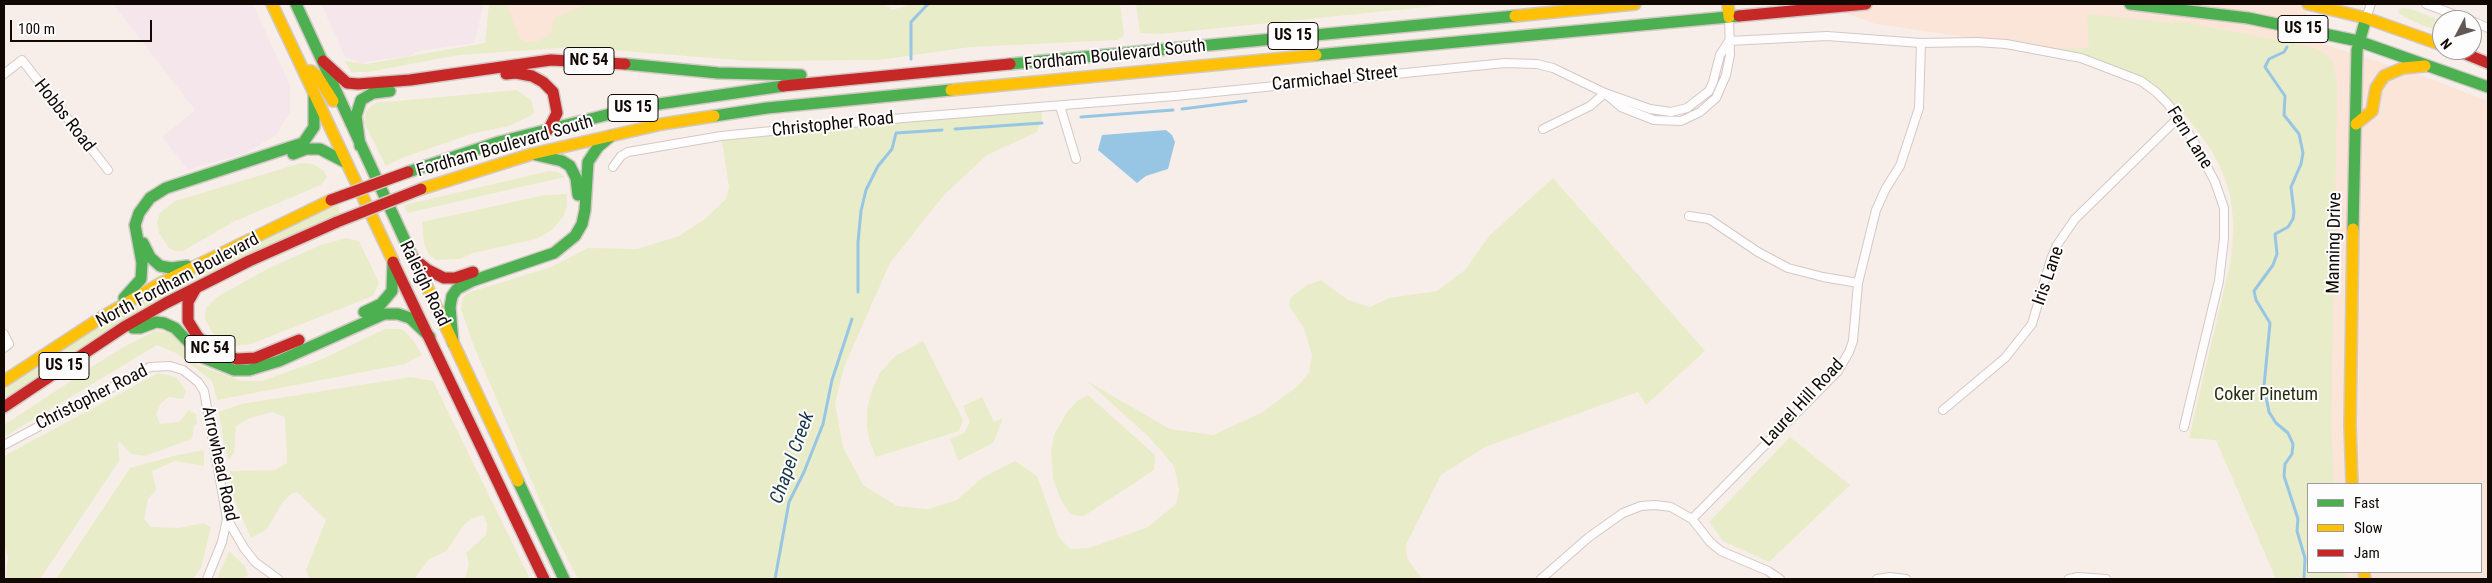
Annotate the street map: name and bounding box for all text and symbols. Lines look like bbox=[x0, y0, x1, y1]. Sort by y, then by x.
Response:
scale bar bbox=[12, 10, 155, 42]
north arrow bbox=[2432, 10, 2482, 60]
road number: US 15 bbox=[2278, 15, 2328, 42]
text: 100 m bbox=[18, 20, 55, 38]
road number: US 15 bbox=[1268, 22, 1318, 50]
street label: Fordham Boulevard South bbox=[1023, 36, 1207, 76]
text: N bbox=[2437, 36, 2455, 52]
road number: NC 54 bbox=[564, 48, 614, 74]
street label: Carmichael Street bbox=[1271, 62, 1399, 96]
street label: Hobbs Road bbox=[29, 75, 99, 157]
road number: US 15 bbox=[608, 95, 658, 122]
street label: Fern Lane bbox=[2161, 103, 2217, 173]
street label: Christopher Road bbox=[771, 108, 895, 142]
street label: Fordham Boulevard South bbox=[414, 111, 596, 183]
street label: Manning Drive bbox=[2323, 192, 2347, 294]
street label: North Fordham Boulevard bbox=[93, 229, 263, 333]
street label: Raleigh Road bbox=[394, 238, 454, 330]
street label: Iris Lane bbox=[2029, 244, 2069, 308]
road number: NC 54 bbox=[185, 336, 235, 362]
road number: US 15 bbox=[39, 352, 89, 380]
street label: Laurel Hill Road bbox=[1757, 355, 1849, 451]
street label: Christopher Road bbox=[32, 361, 152, 435]
park label: Coker Pinetum bbox=[2214, 384, 2318, 406]
street label: Arrowhead Road bbox=[196, 405, 242, 523]
water label: Chapel Creek bbox=[766, 409, 820, 507]
legend bbox=[2307, 483, 2482, 573]
text: Fast bbox=[2354, 494, 2379, 512]
text: Slow bbox=[2354, 519, 2383, 537]
text: Jam bbox=[2354, 544, 2380, 562]

